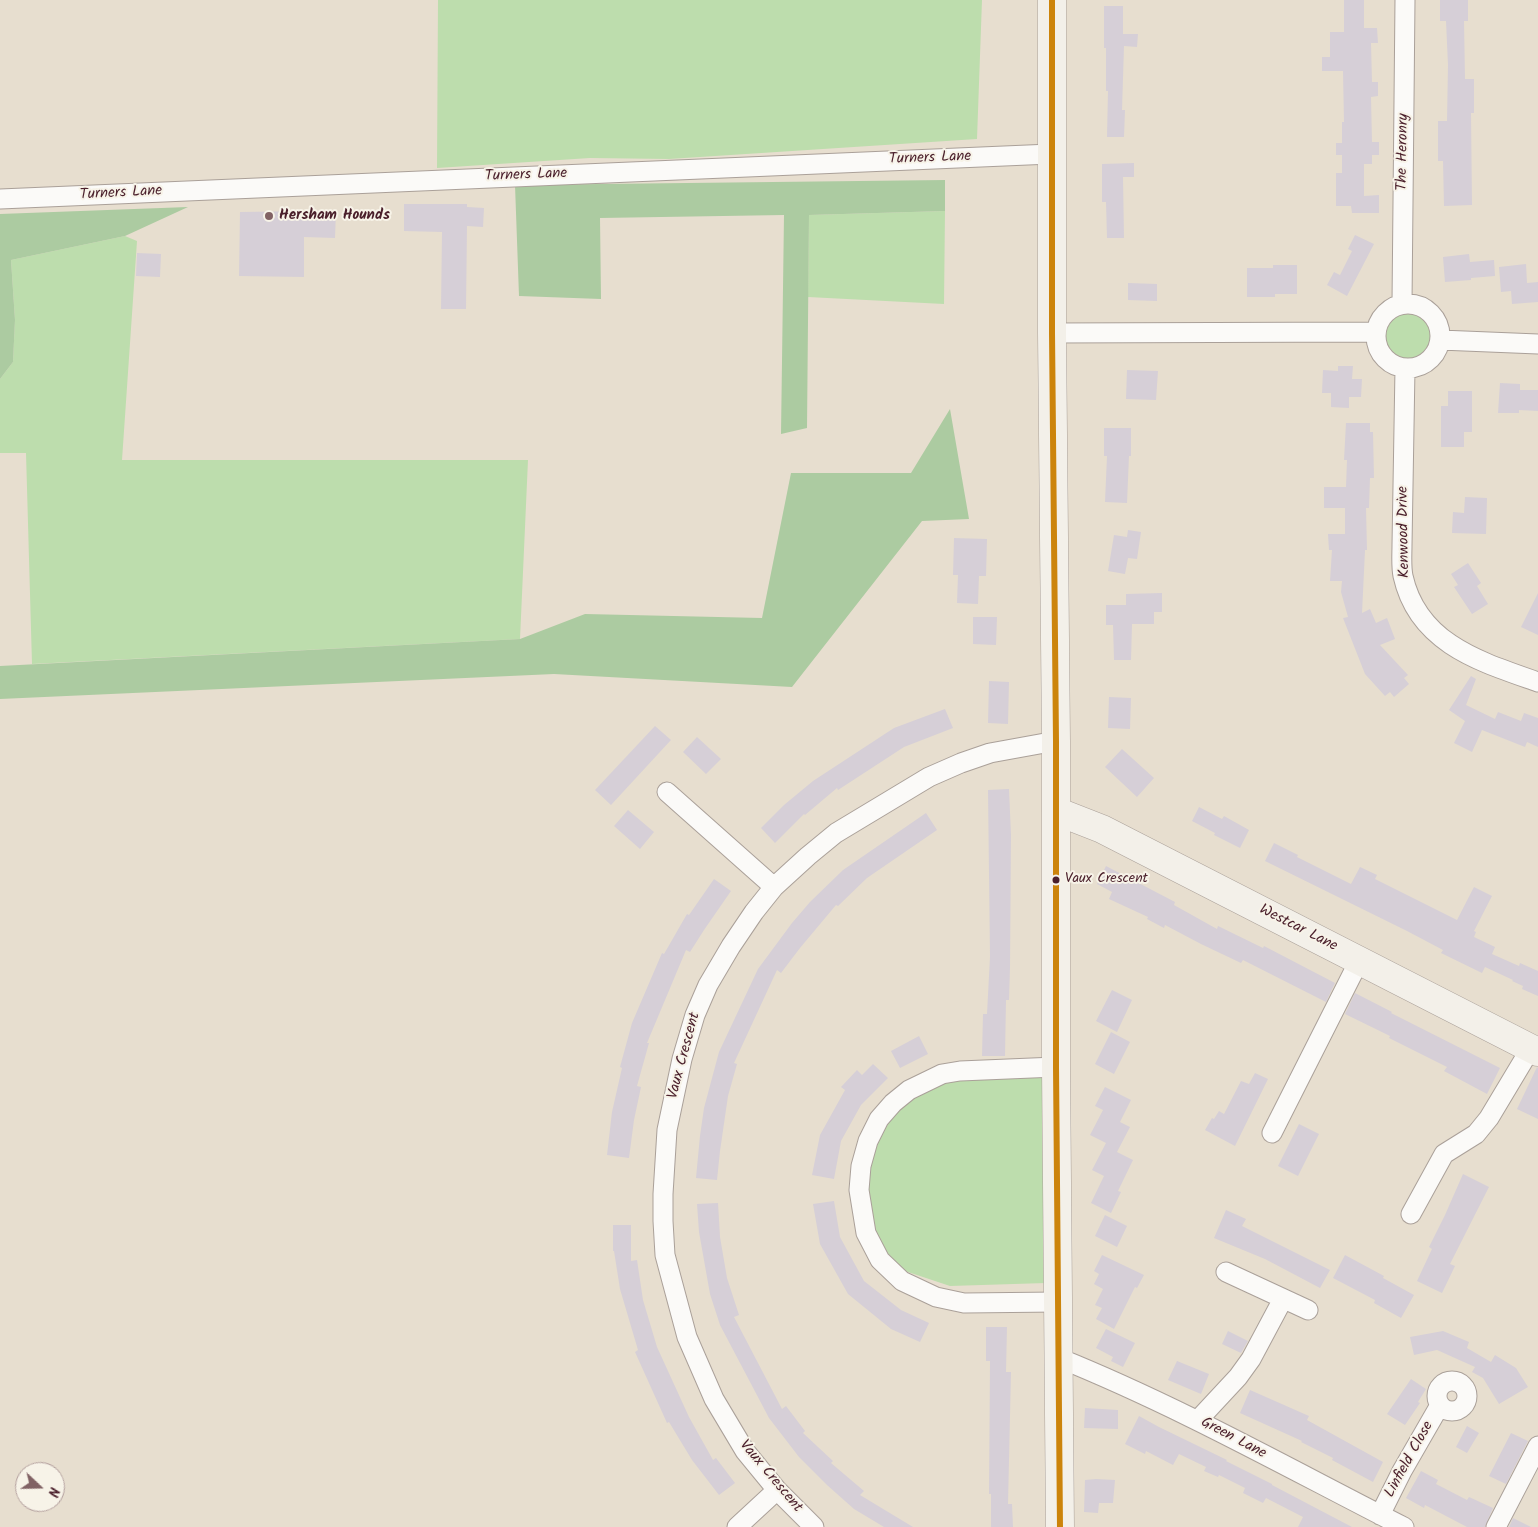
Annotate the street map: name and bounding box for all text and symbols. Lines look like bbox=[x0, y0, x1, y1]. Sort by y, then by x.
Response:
street label: The Heronry bbox=[1394, 113, 1414, 191]
street label: Turners Lane bbox=[889, 149, 971, 169]
street label: Turners Lane bbox=[485, 166, 567, 186]
street label: Turners Lane bbox=[79, 183, 163, 205]
place label: Hersham Hounds bbox=[279, 207, 390, 225]
marker: Hersham Hounds bbox=[263, 210, 275, 222]
street label: Kenwood Drive bbox=[1395, 486, 1415, 578]
place label: Vaux Crescent bbox=[1065, 872, 1148, 888]
marker: Vaux Crescent bbox=[1051, 875, 1061, 885]
street label: Westcar Lane bbox=[1256, 902, 1340, 956]
street label: Vaux Crescent bbox=[665, 1011, 705, 1101]
street label: Green Lane bbox=[1197, 1414, 1269, 1464]
street label: Linfield Close bbox=[1382, 1419, 1438, 1501]
street label: Vaux Crescent bbox=[735, 1437, 805, 1517]
north arrow bbox=[15, 1462, 65, 1512]
text: N bbox=[41, 1484, 65, 1500]

